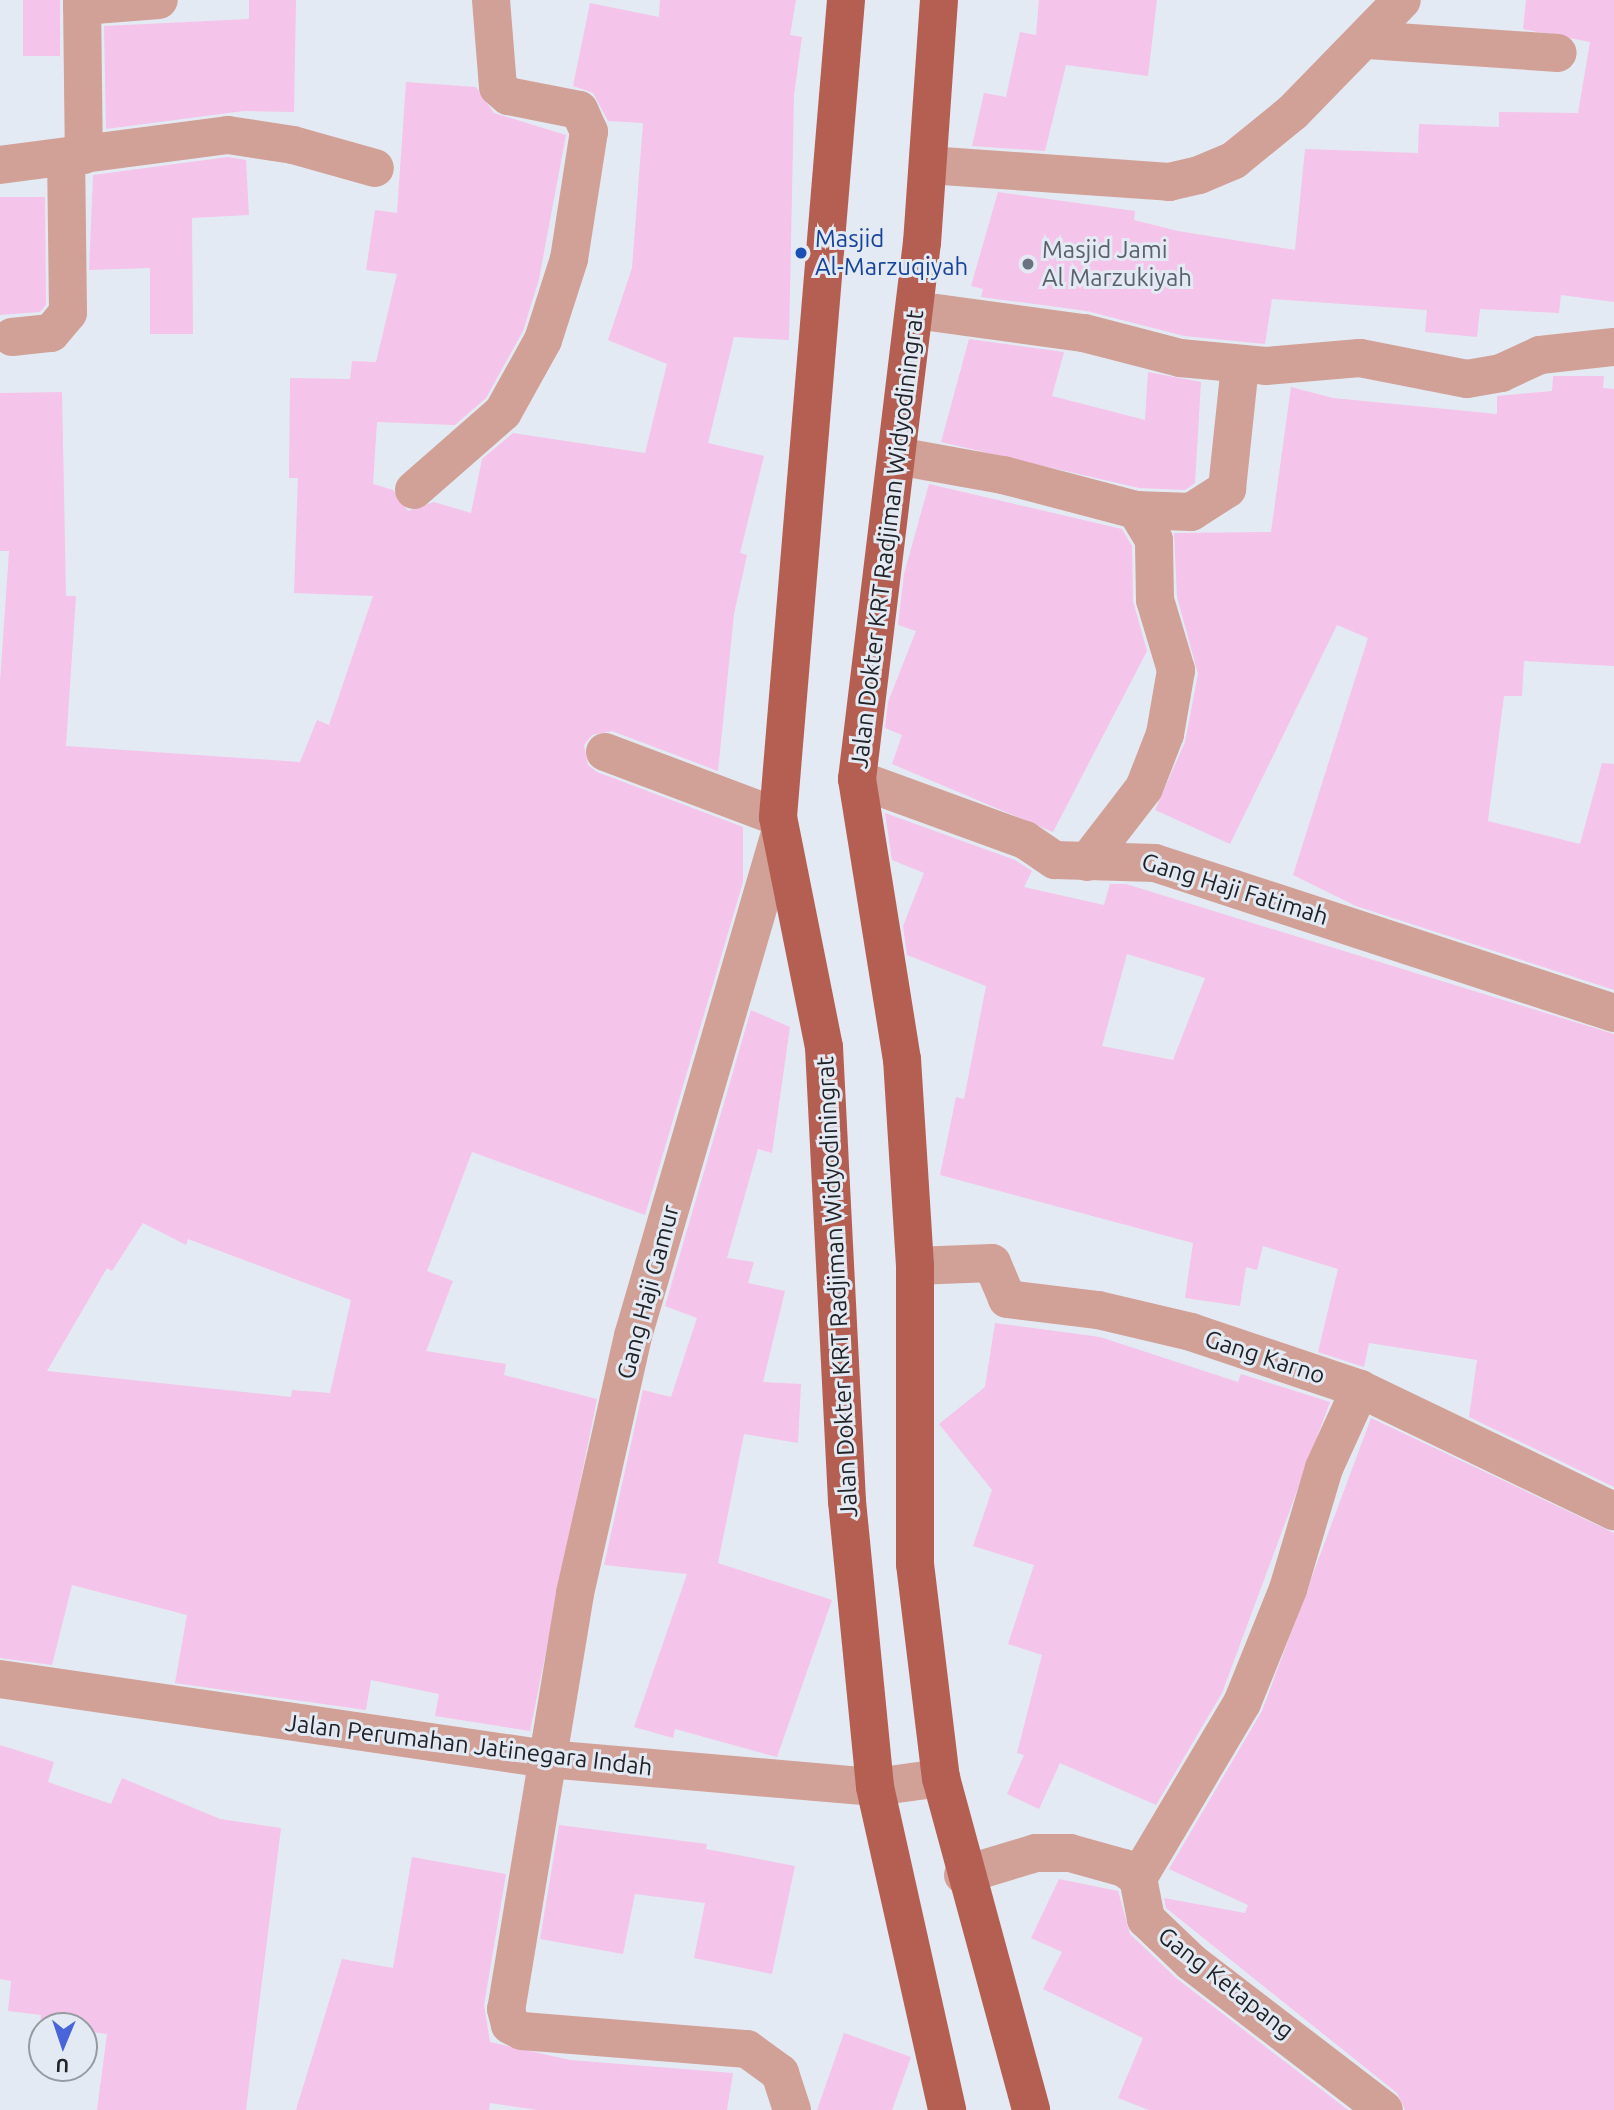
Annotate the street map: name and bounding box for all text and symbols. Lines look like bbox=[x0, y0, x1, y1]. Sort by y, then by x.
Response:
place label: Masjid Al-Marzuqiyah bbox=[815, 225, 968, 281]
place label: Masjid Jami Al Marzukiyah bbox=[1042, 236, 1192, 292]
marker: Masjid Al-Marzuqiyah bbox=[793, 245, 809, 261]
marker: Masjid Jami Al Marzukiyah bbox=[1020, 256, 1036, 272]
street label: Jalan Dokter KRT Radjiman Widyodiningrat bbox=[845, 308, 929, 770]
street label: Gang Haji Fatimah bbox=[1138, 847, 1332, 931]
street label: Jalan Dokter KRT Radjiman Widyodiningrat bbox=[811, 1056, 863, 1518]
street label: Gang Haji Gamur bbox=[611, 1202, 685, 1382]
street label: Gang Karno bbox=[1201, 1324, 1329, 1390]
street label: Jalan Perumahan Jatinegara Indah bbox=[284, 1708, 654, 1782]
street label: Gang Ketapang bbox=[1152, 1921, 1300, 2045]
north arrow bbox=[28, 2012, 98, 2082]
text: U bbox=[55, 2055, 69, 2077]

